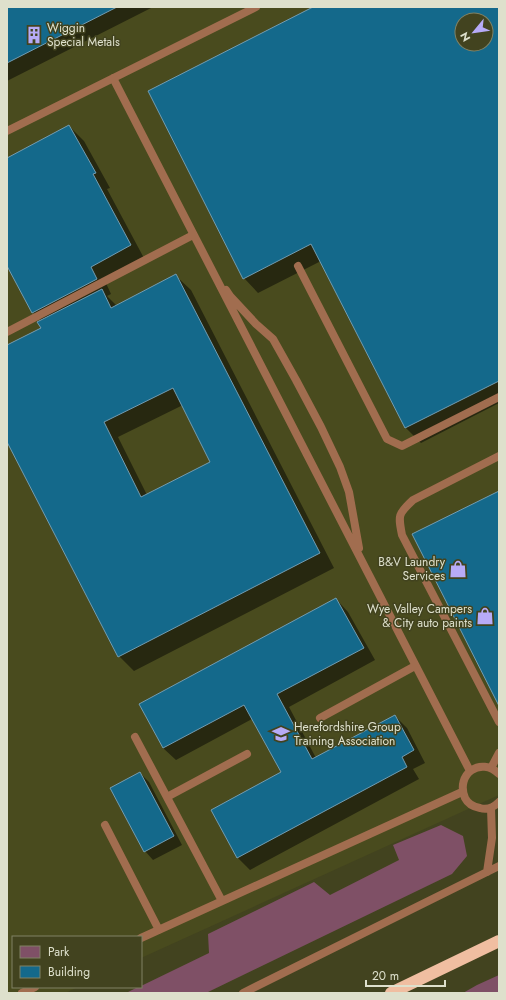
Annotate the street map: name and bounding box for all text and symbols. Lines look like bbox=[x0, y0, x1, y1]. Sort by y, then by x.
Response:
north arrow bbox=[454, 12, 494, 52]
place label: Wiggin Special Metals bbox=[47, 19, 120, 51]
building icon: Wiggin Special Metals bbox=[24, 25, 44, 45]
text: N bbox=[456, 29, 474, 45]
place label: B&V Laundry Services bbox=[378, 553, 446, 585]
shop icon: B&V Laundry Services bbox=[448, 559, 468, 579]
place label: Wye Valley Campers & City auto paints bbox=[367, 600, 472, 632]
shop icon: Wye Valley Campers & City auto paints bbox=[475, 606, 495, 626]
place label: Herefordshire Group Training Association bbox=[294, 718, 401, 750]
school or university icon: Herefordshire Group Training Association bbox=[271, 724, 291, 744]
legend bbox=[12, 936, 142, 988]
text: Park bbox=[48, 943, 70, 961]
scale bar bbox=[366, 962, 445, 988]
text: Building bbox=[48, 963, 90, 981]
text: 20 m bbox=[372, 967, 399, 985]

